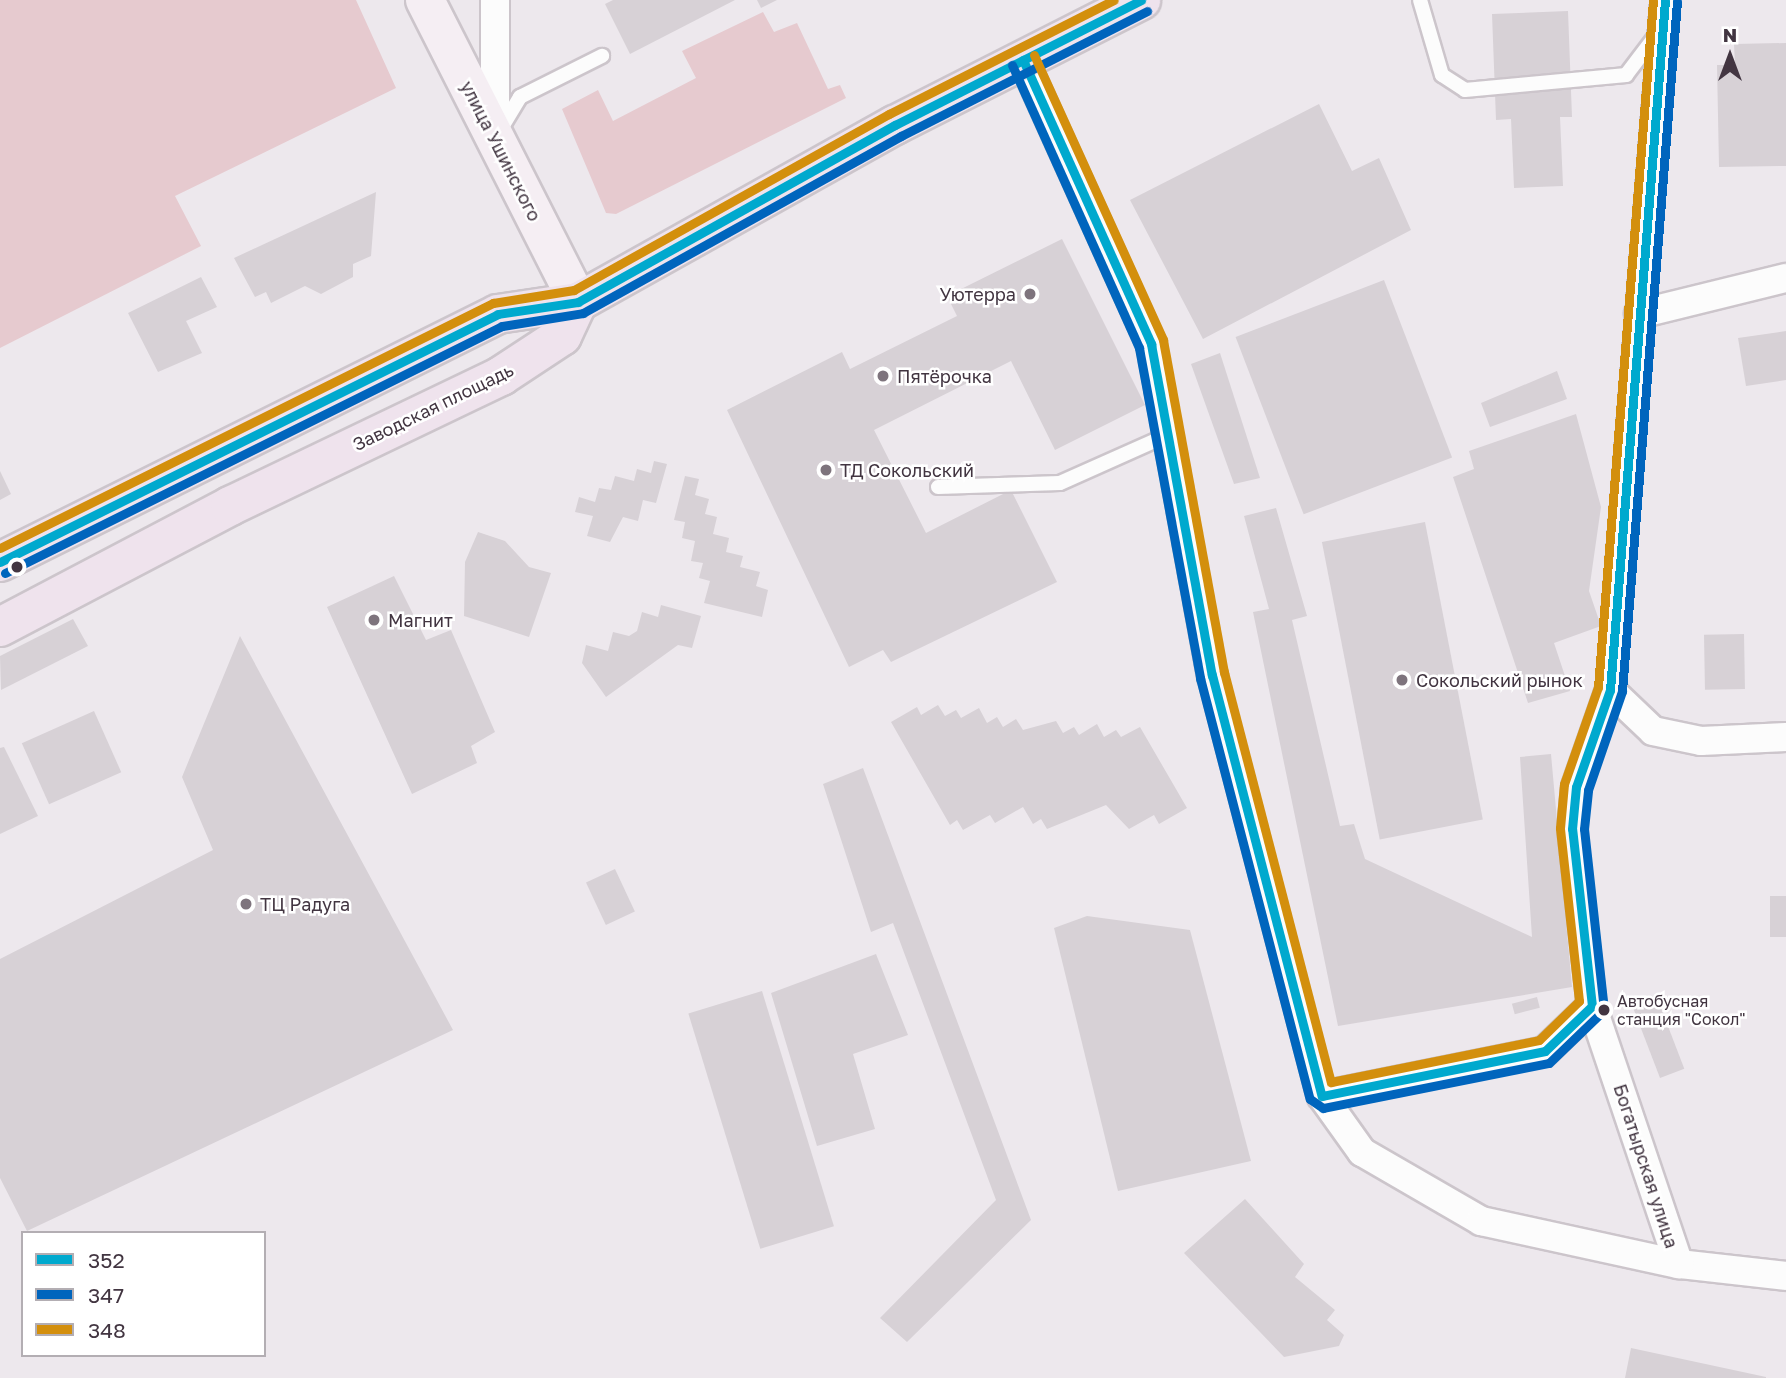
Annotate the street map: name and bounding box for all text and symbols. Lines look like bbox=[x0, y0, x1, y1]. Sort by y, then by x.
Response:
north arrow bbox=[1695, 21, 1765, 91]
text: N bbox=[1723, 23, 1737, 46]
street label: улица Ушинского bbox=[456, 77, 546, 225]
place label: Уютерра bbox=[940, 283, 1016, 305]
marker: Уютерра bbox=[1022, 286, 1038, 302]
street label: Заводская площадь bbox=[349, 359, 517, 455]
place label: Пятёрочка bbox=[897, 365, 992, 387]
marker: Пятёрочка bbox=[875, 368, 891, 384]
place label: ТД Сокольский bbox=[840, 459, 974, 481]
marker: ТД Сокольский bbox=[818, 462, 834, 478]
unlabelled marker bbox=[10, 560, 24, 574]
place label: Магнит bbox=[388, 609, 453, 631]
marker: Магнит bbox=[366, 612, 382, 628]
place label: Сокольский рынок bbox=[1416, 669, 1583, 691]
marker: Сокольский рынок bbox=[1394, 672, 1410, 688]
place label: ТЦ Радуга bbox=[260, 893, 350, 915]
marker: ТЦ Радуга bbox=[238, 896, 254, 912]
place label: Автобусная станция "Сокол" bbox=[1617, 991, 1745, 1029]
marker: Автобусная станция "Сокол" bbox=[1597, 1003, 1611, 1017]
street label: Богатырская улица bbox=[1609, 1081, 1683, 1251]
legend bbox=[21, 1231, 266, 1357]
text: 352 bbox=[88, 1247, 125, 1273]
text: 347 bbox=[88, 1282, 124, 1308]
text: 348 bbox=[88, 1317, 126, 1343]

